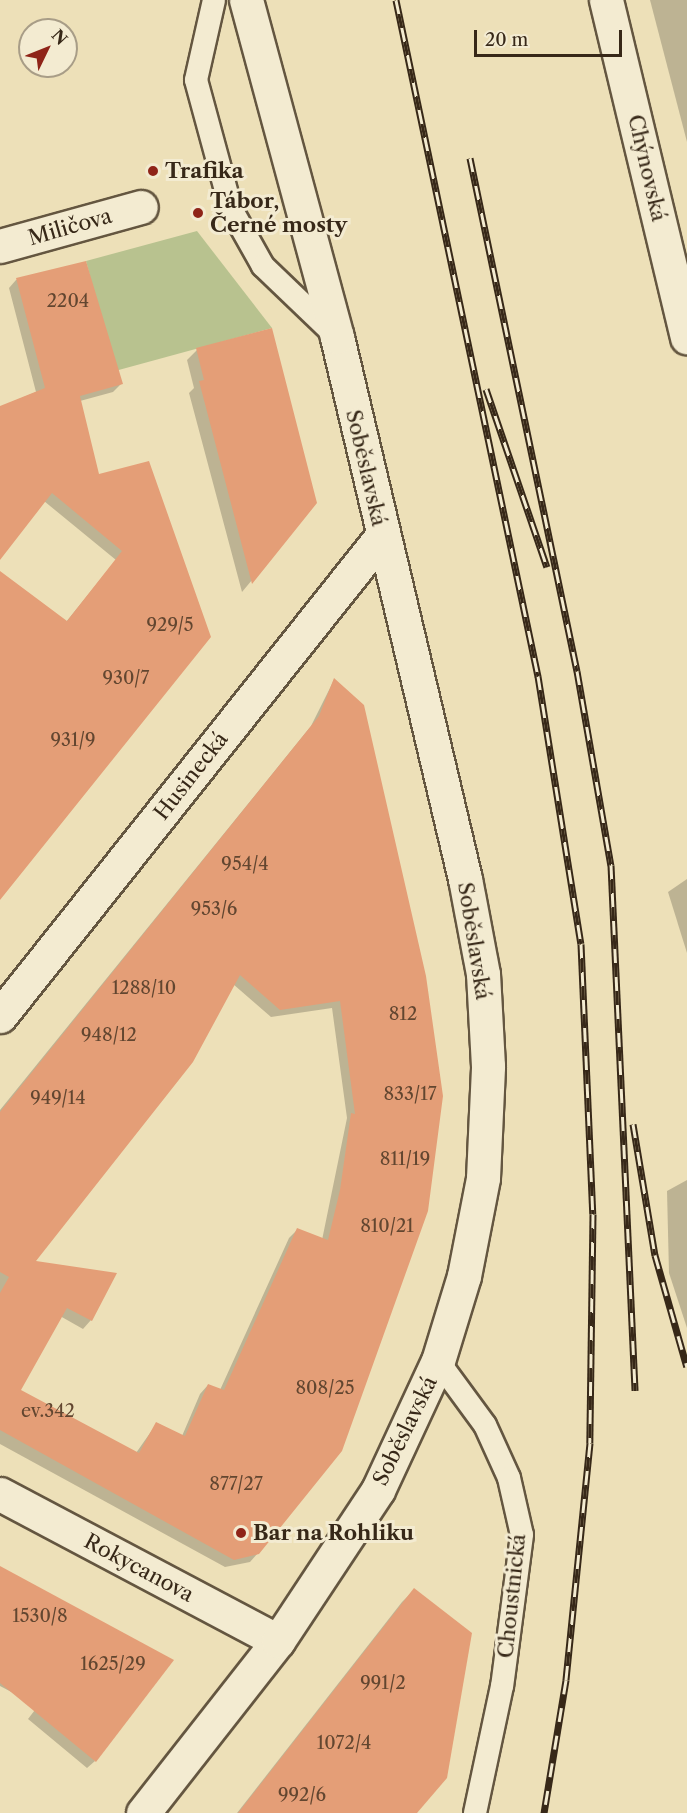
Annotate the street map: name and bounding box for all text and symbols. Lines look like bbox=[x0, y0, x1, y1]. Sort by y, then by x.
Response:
north arrow bbox=[18, 18, 78, 78]
scale bar bbox=[477, 18, 626, 56]
text: N bbox=[48, 25, 72, 49]
text: 20 m bbox=[485, 29, 528, 51]
street label: Chýnovská bbox=[622, 112, 672, 224]
place label: Trafika bbox=[165, 158, 244, 184]
marker: Trafika bbox=[146, 164, 160, 178]
place label: Tábor, Černé mosty bbox=[210, 188, 347, 238]
street label: Miličova bbox=[25, 203, 115, 251]
marker: Tábor, Černé mosty bbox=[191, 206, 205, 220]
house number: 2204 bbox=[47, 290, 89, 312]
street label: Soběslavská bbox=[340, 407, 392, 529]
house number: 929/5 bbox=[146, 614, 194, 636]
house number: 930/7 bbox=[103, 667, 149, 689]
street label: Husinecká bbox=[149, 727, 233, 825]
house number: 931/9 bbox=[50, 729, 96, 751]
house number: 954/4 bbox=[221, 853, 269, 875]
street label: Soběslavská bbox=[452, 880, 496, 1002]
house number: 953/6 bbox=[191, 898, 237, 920]
house number: 1288/10 bbox=[112, 977, 176, 999]
house number: 812 bbox=[389, 1003, 417, 1025]
house number: 948/12 bbox=[81, 1024, 137, 1046]
house number: 833/17 bbox=[383, 1083, 437, 1105]
house number: 949/14 bbox=[30, 1087, 86, 1109]
house number: 811/19 bbox=[380, 1148, 430, 1170]
house number: 810/21 bbox=[360, 1215, 414, 1237]
street label: Soběslavská bbox=[368, 1372, 442, 1490]
house number: 808/25 bbox=[295, 1377, 355, 1399]
house number: ev.342 bbox=[21, 1400, 75, 1422]
house number: 877/27 bbox=[209, 1473, 263, 1495]
place label: Bar na Rohliku bbox=[253, 1520, 414, 1546]
marker: Bar na Rohliku bbox=[234, 1526, 248, 1540]
street label: Rokycanova bbox=[80, 1529, 198, 1607]
street label: Choustnická bbox=[493, 1533, 531, 1659]
house number: 1530/8 bbox=[12, 1605, 68, 1627]
house number: 1625/29 bbox=[80, 1653, 146, 1675]
house number: 991/2 bbox=[360, 1672, 406, 1694]
house number: 1072/4 bbox=[317, 1732, 371, 1754]
house number: 992/6 bbox=[278, 1784, 326, 1806]

